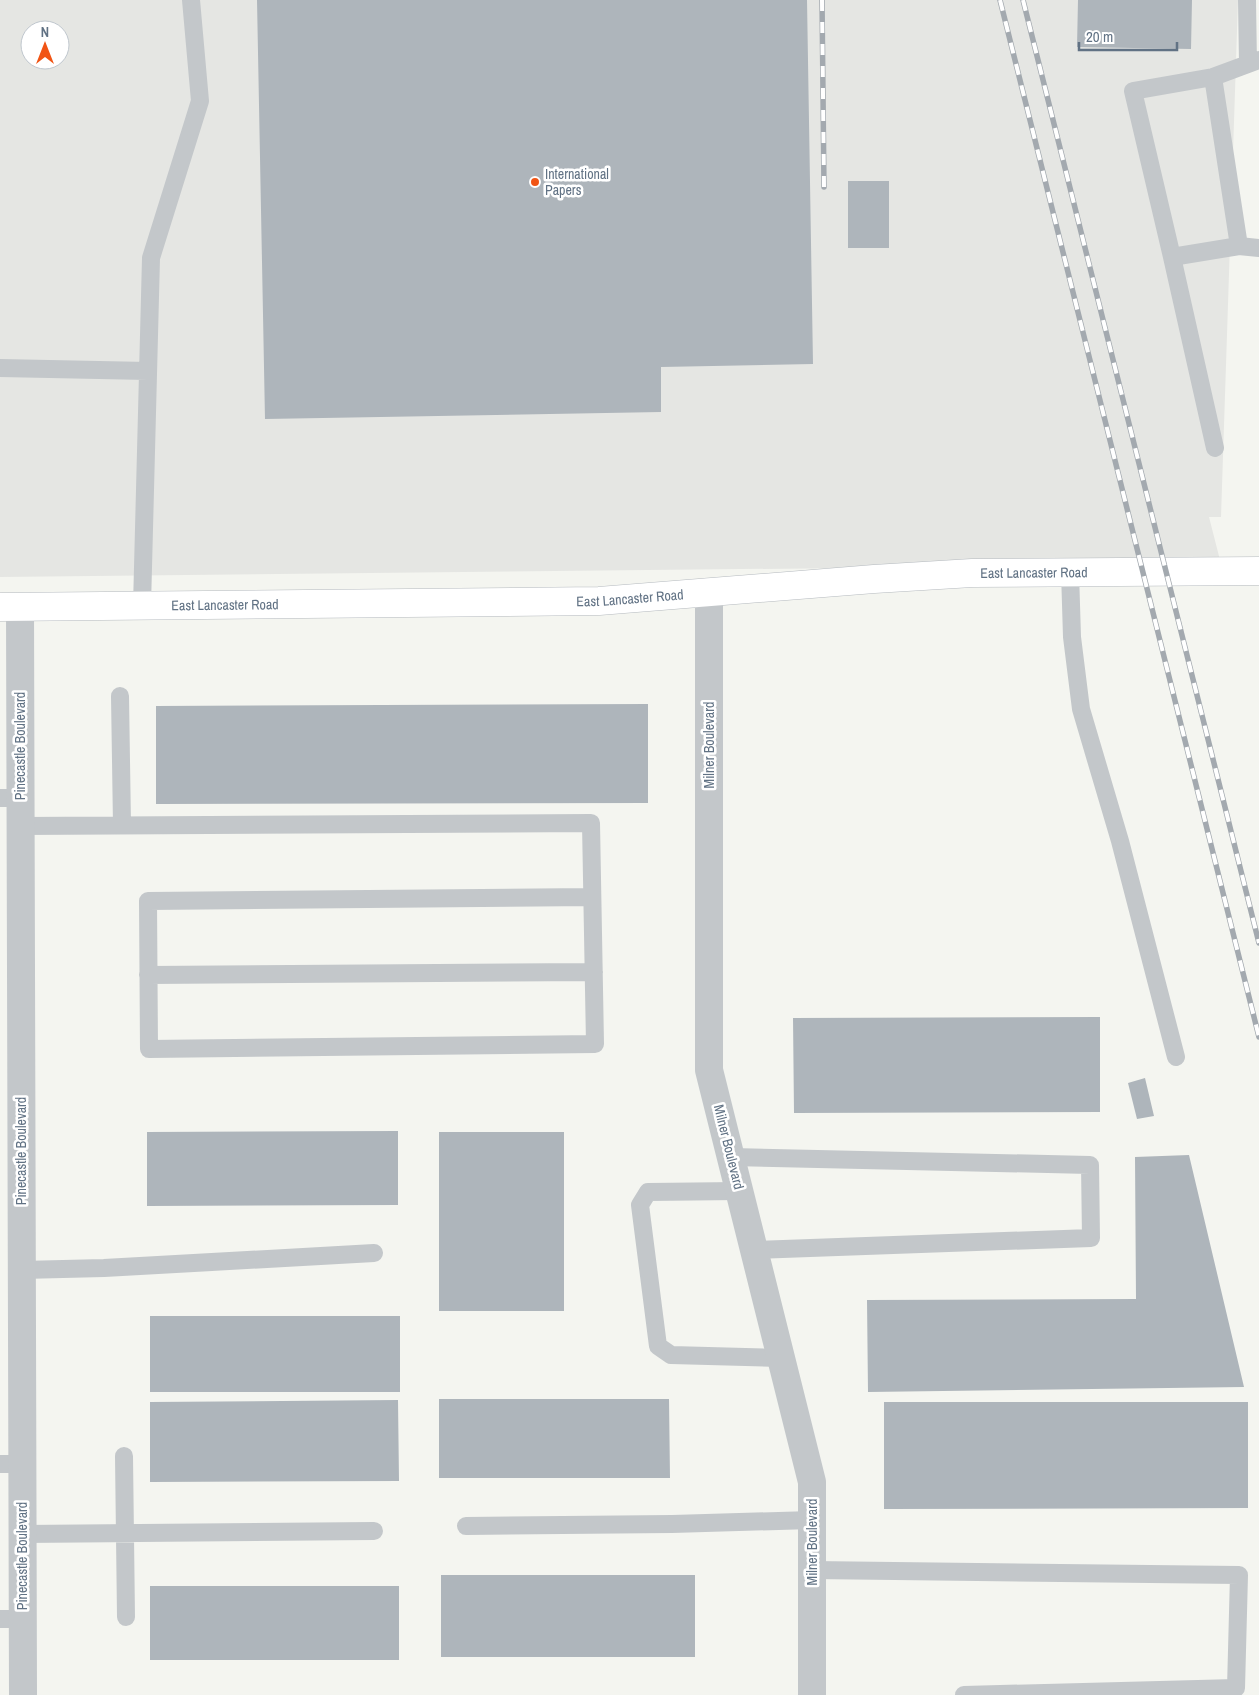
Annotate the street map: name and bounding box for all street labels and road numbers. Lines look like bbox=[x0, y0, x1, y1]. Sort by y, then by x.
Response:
street label: East Lancaster Road bbox=[980, 563, 1088, 582]
street label: East Lancaster Road bbox=[576, 585, 684, 610]
street label: East Lancaster Road bbox=[171, 595, 279, 614]
street label: Pinecastle Boulevard bbox=[11, 692, 29, 800]
street label: Milner Boulevard bbox=[700, 702, 718, 788]
street label: Pinecastle Boulevard bbox=[12, 1097, 30, 1205]
street label: Milner Boulevard bbox=[710, 1103, 748, 1191]
street label: Milner Boulevard bbox=[803, 1499, 821, 1585]
street label: Pinecastle Boulevard bbox=[13, 1502, 31, 1610]

